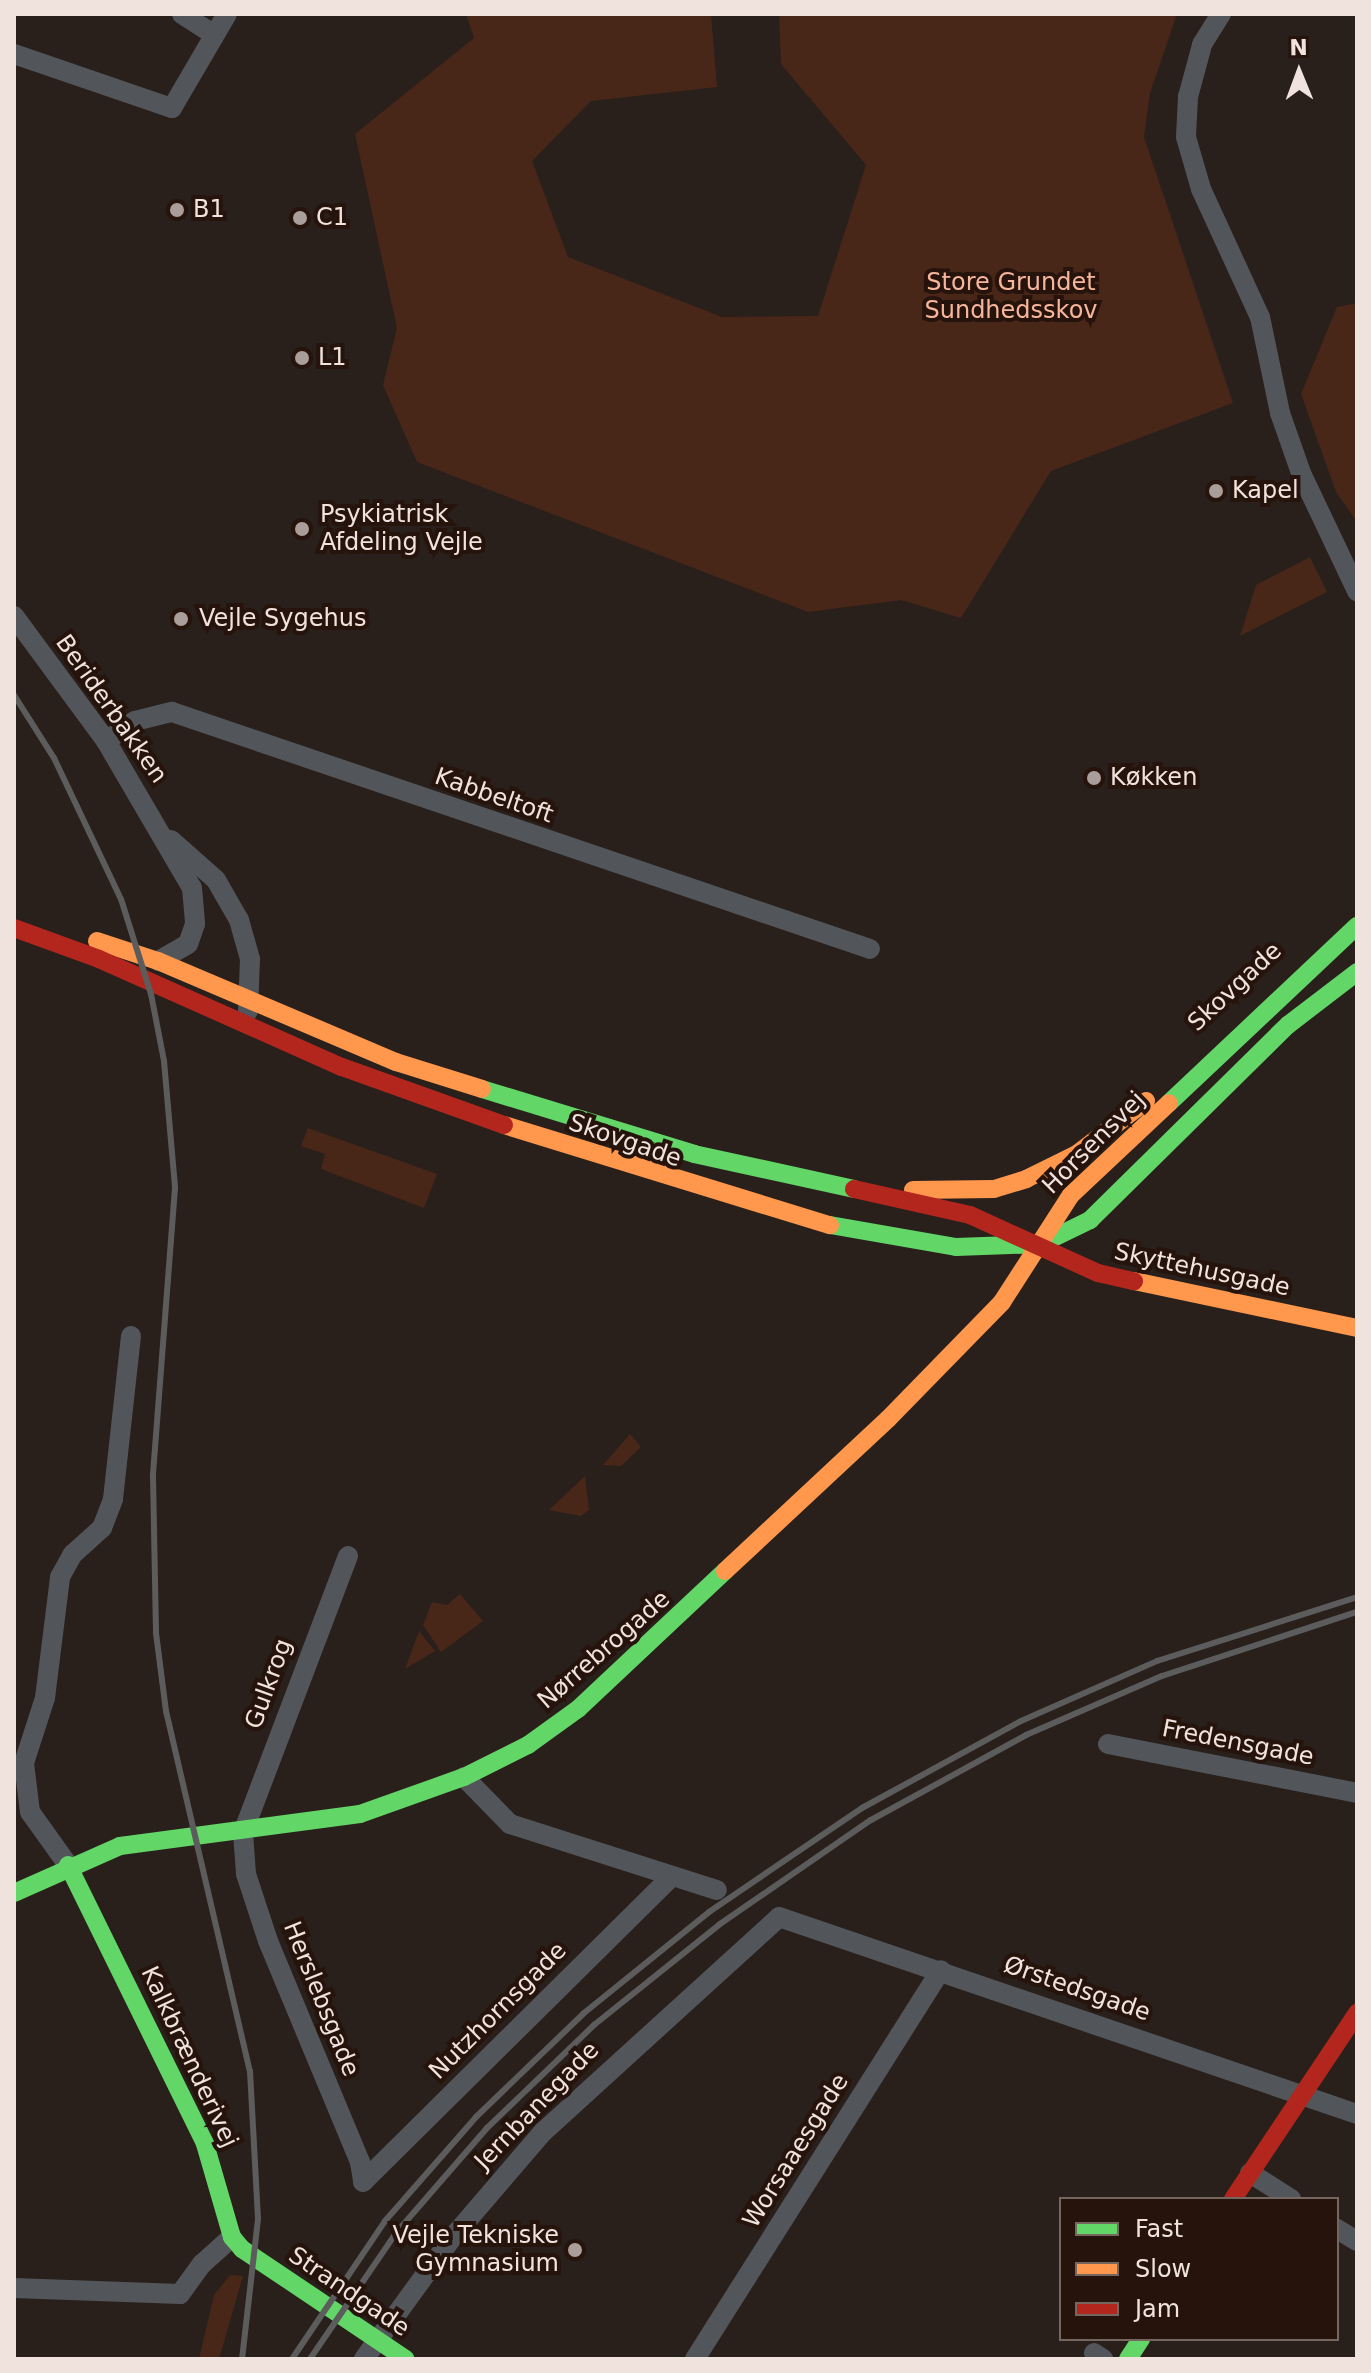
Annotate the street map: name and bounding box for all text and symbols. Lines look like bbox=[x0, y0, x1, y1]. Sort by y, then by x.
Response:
north arrow bbox=[1259, 32, 1339, 112]
text: N bbox=[1289, 35, 1308, 60]
place label: B1 bbox=[193, 196, 225, 224]
marker: B1 bbox=[168, 201, 186, 219]
place label: C1 bbox=[316, 204, 348, 232]
marker: C1 bbox=[291, 209, 309, 227]
park label: Store Grundet Sundhedsskov bbox=[924, 269, 1098, 325]
place label: L1 bbox=[318, 344, 347, 372]
marker: L1 bbox=[293, 349, 311, 367]
place label: Kapel bbox=[1232, 477, 1299, 505]
marker: Kapel bbox=[1207, 482, 1225, 500]
place label: Psykiatrisk Afdeling Vejle bbox=[320, 501, 483, 557]
marker: Psykiatrisk Afdeling Vejle bbox=[291, 518, 313, 540]
place label: Vejle Sygehus bbox=[199, 605, 366, 633]
marker: Vejle Sygehus bbox=[170, 608, 192, 630]
street label: Beriderbakken bbox=[49, 629, 173, 789]
street label: Kabbeltoft bbox=[431, 762, 557, 830]
place label: Køkken bbox=[1110, 764, 1197, 792]
marker: Køkken bbox=[1085, 769, 1103, 787]
street label: Skovgade bbox=[1182, 937, 1288, 1037]
street label: Horsensvej bbox=[1037, 1086, 1151, 1200]
street label: Skovgade bbox=[565, 1108, 685, 1174]
street label: Skyttehusgade bbox=[1111, 1237, 1293, 1303]
street label: Nørrebrogade bbox=[532, 1585, 676, 1715]
street label: Gulkrog bbox=[239, 1635, 299, 1733]
street label: Fredensgade bbox=[1160, 1714, 1316, 1772]
street label: Herslebsgade bbox=[277, 1917, 365, 2081]
street label: Nutzhornsgade bbox=[423, 1936, 573, 2086]
street label: Ørstedsgade bbox=[1000, 1950, 1154, 2028]
street label: Kalkbrænderivej bbox=[134, 1962, 244, 2152]
street label: Jernbanegade bbox=[469, 2036, 605, 2176]
street label: Worsaaesgade bbox=[737, 2069, 855, 2233]
legend bbox=[1059, 2197, 1339, 2341]
text: Fast bbox=[1135, 2215, 1183, 2243]
place label: Vejle Tekniske Gymnasium bbox=[393, 2222, 559, 2278]
street label: Strandgade bbox=[283, 2241, 415, 2343]
marker: Vejle Tekniske Gymnasium bbox=[566, 2241, 584, 2259]
text: Slow bbox=[1135, 2255, 1191, 2283]
text: Jam bbox=[1135, 2295, 1180, 2323]

